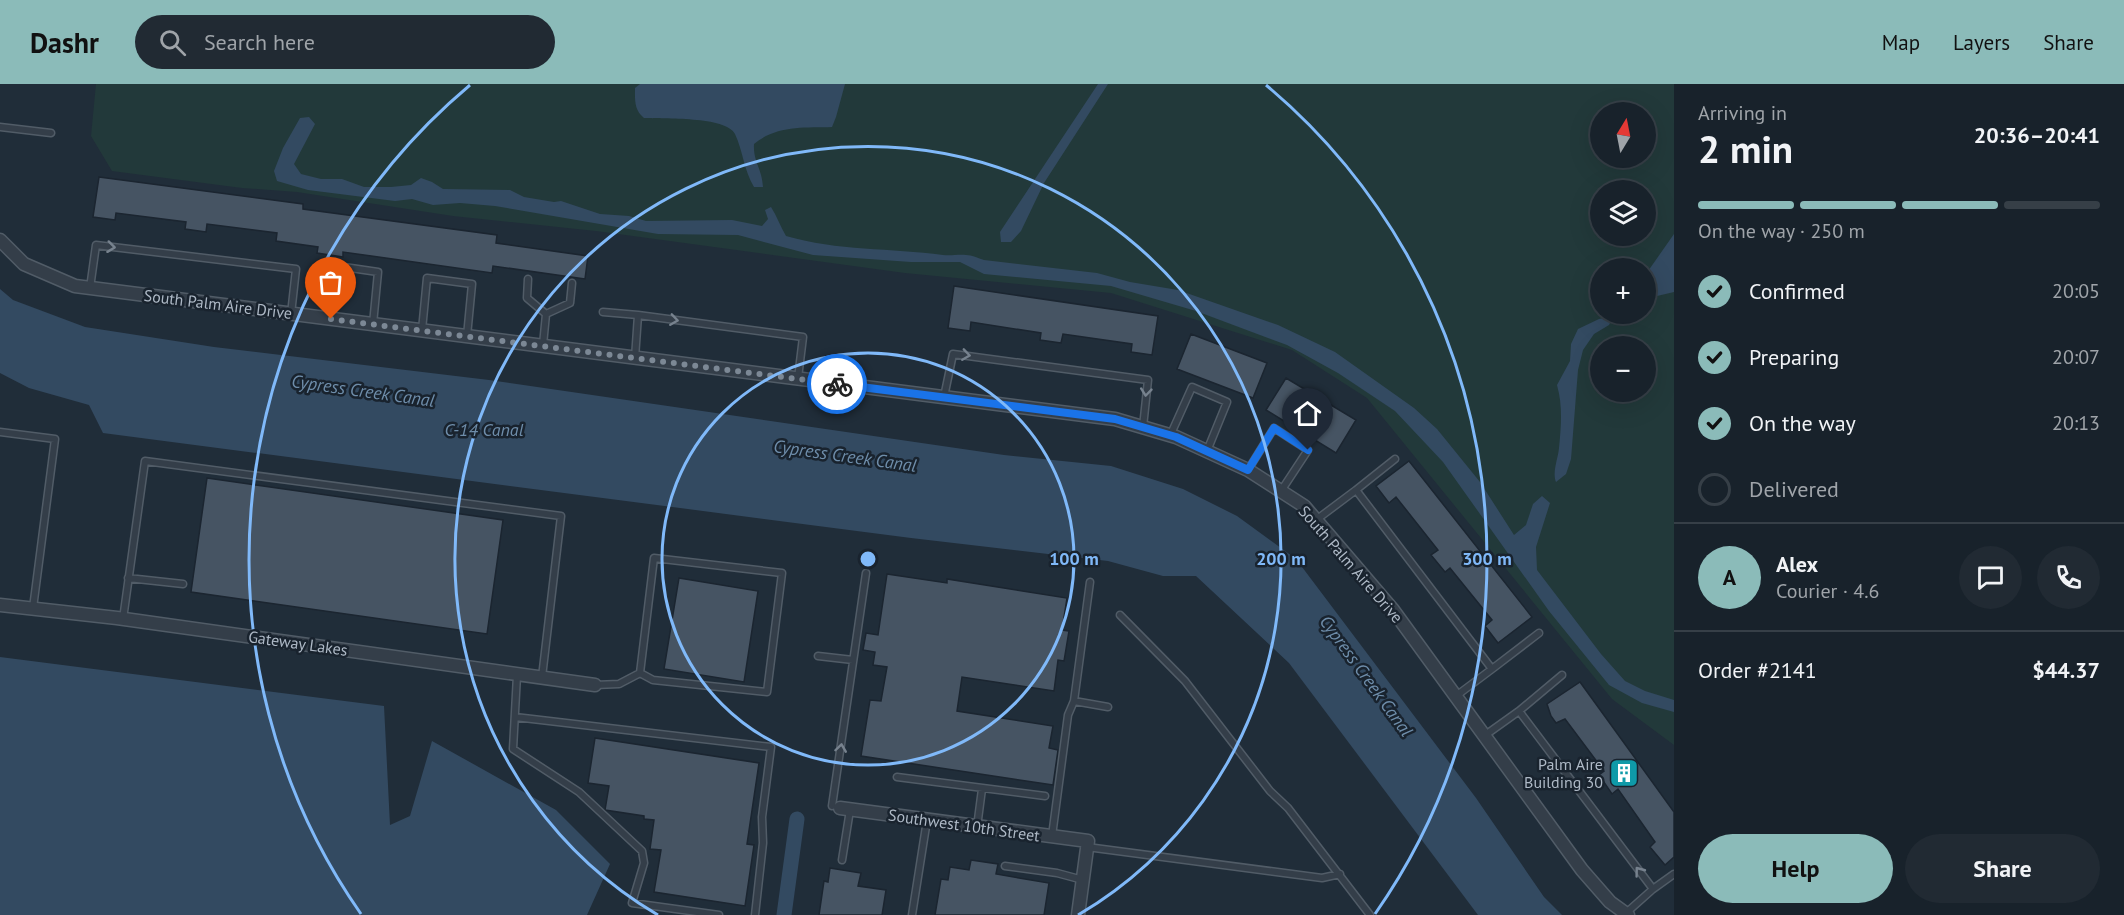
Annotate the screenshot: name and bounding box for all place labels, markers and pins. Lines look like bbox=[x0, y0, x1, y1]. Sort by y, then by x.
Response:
pin bbox=[305, 257, 356, 319]
pin bbox=[1282, 388, 1333, 450]
centre of rings bbox=[858, 549, 878, 569]
place label: Palm Aire Building 30 bbox=[1524, 754, 1603, 792]
building icon: Palm Aire Building 30 bbox=[1608, 757, 1640, 789]

